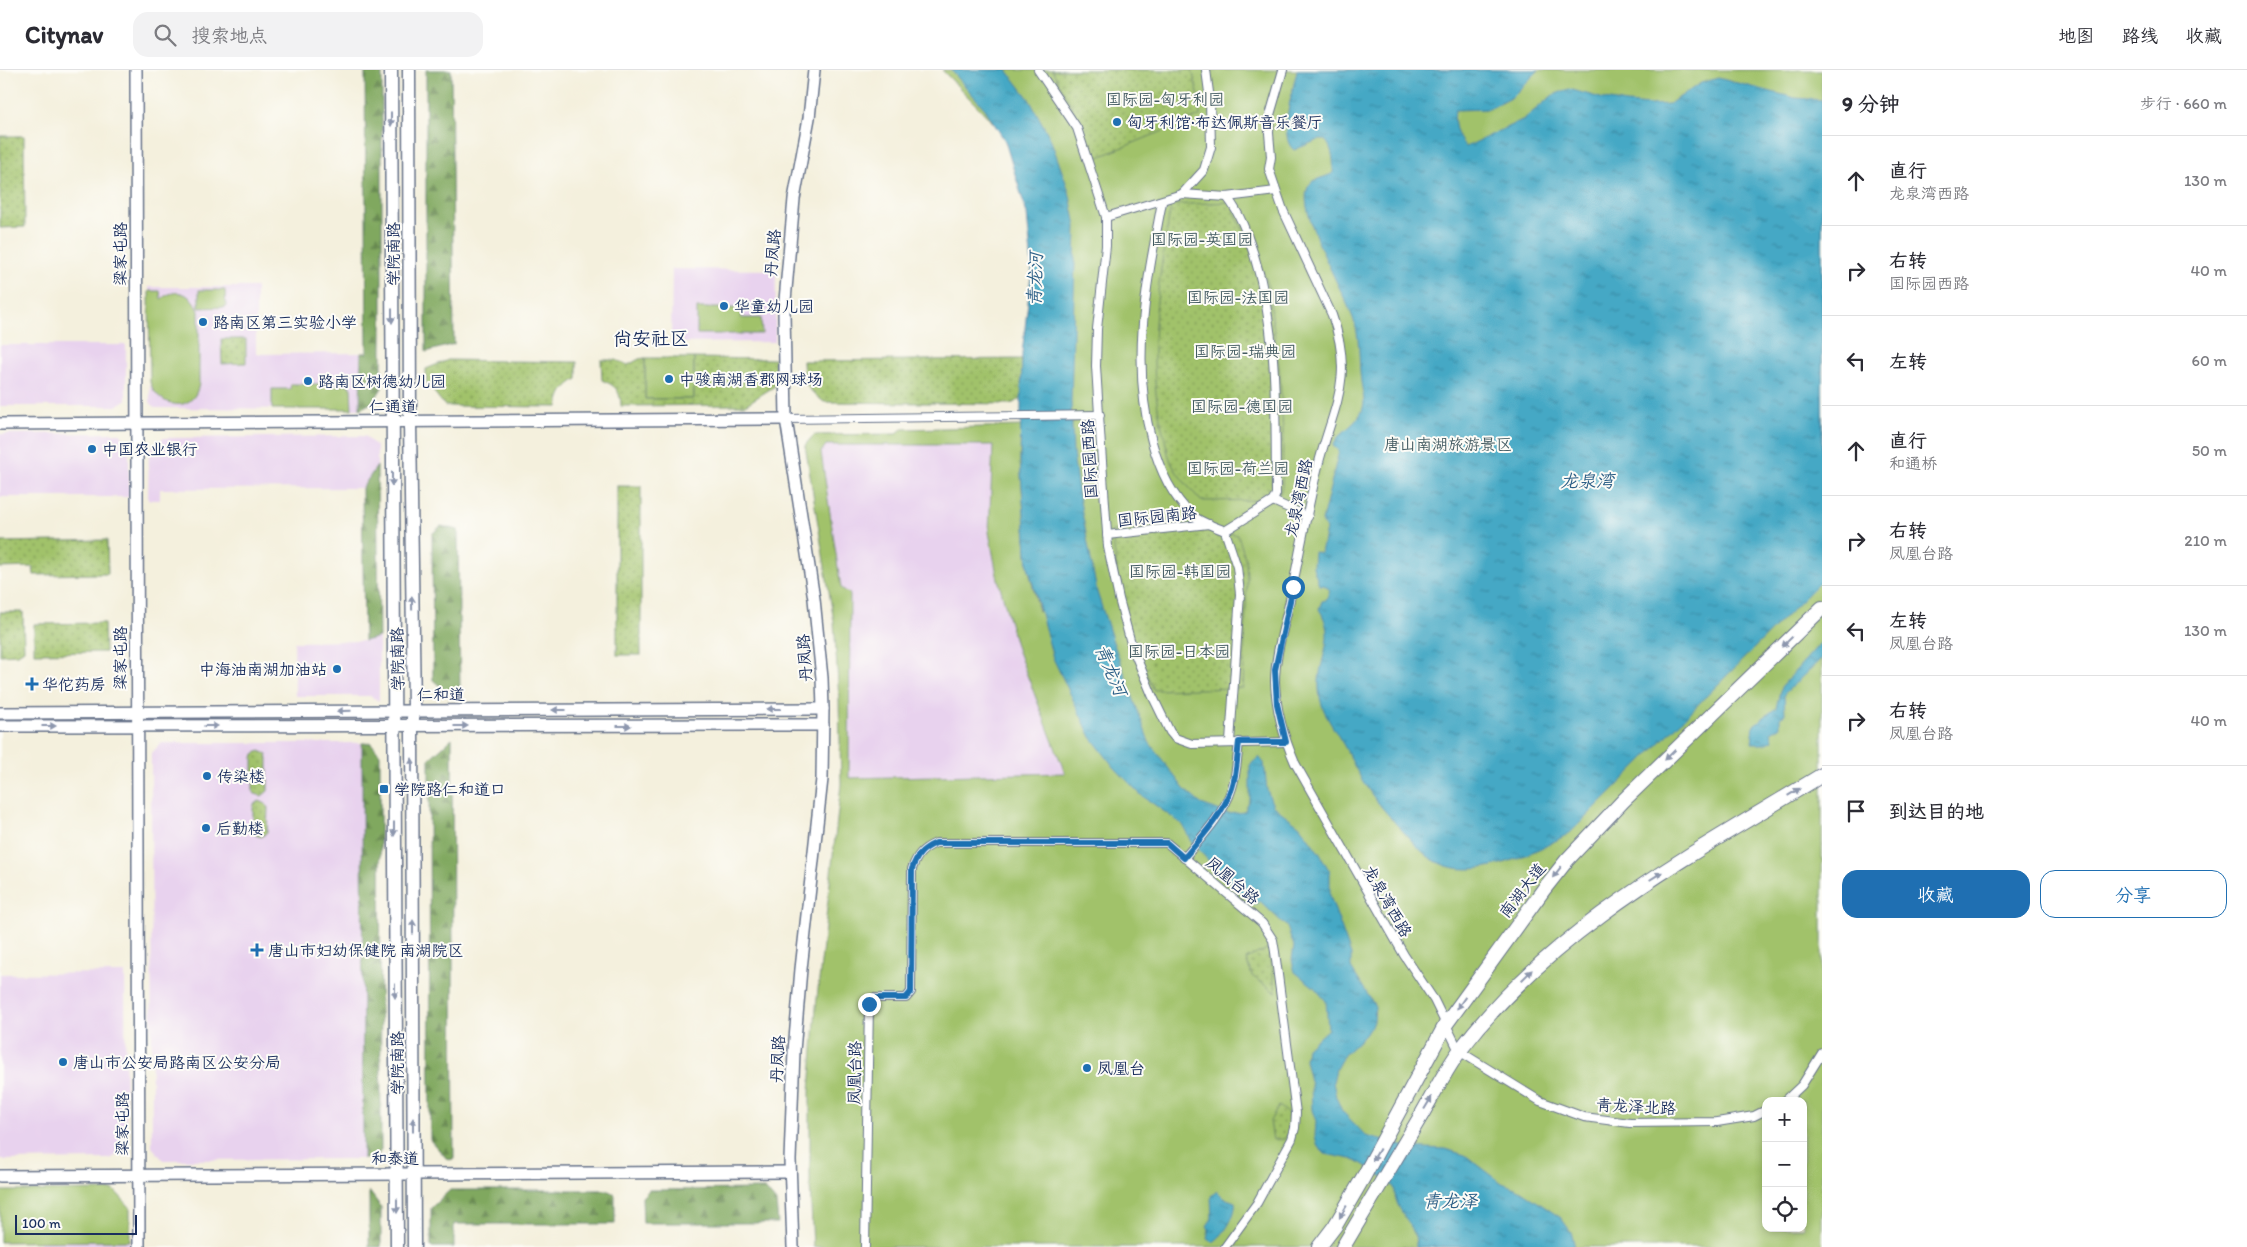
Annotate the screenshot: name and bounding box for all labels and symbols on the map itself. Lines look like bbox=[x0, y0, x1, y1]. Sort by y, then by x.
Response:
park label: 国际园-匈牙利园 bbox=[1106, 90, 1224, 109]
one-way arrow bbox=[387, 111, 395, 127]
place label: 匈牙利馆·布达佩斯音乐餐厅 bbox=[1127, 113, 1323, 132]
marker: 匈牙利馆·布达佩斯音乐餐厅 bbox=[1111, 116, 1123, 128]
street label: 梁家屯路 bbox=[111, 222, 130, 286]
street label: 学院南路 bbox=[384, 222, 403, 286]
street label: 丹凤路 bbox=[761, 228, 784, 278]
park label: 国际园-英国园 bbox=[1151, 230, 1253, 249]
water label: 青龙河 bbox=[1023, 249, 1047, 306]
park label: 国际园-法国园 bbox=[1187, 288, 1289, 307]
place label: 华童幼儿园 bbox=[734, 297, 814, 316]
marker: 华童幼儿园 bbox=[718, 300, 730, 312]
one-way arrow bbox=[388, 308, 396, 324]
place label: 路南区第三实验小学 bbox=[213, 313, 357, 332]
marker: 路南区第三实验小学 bbox=[197, 316, 209, 328]
district label: 尚安社区 bbox=[613, 327, 689, 350]
park label: 国际园-瑞典园 bbox=[1194, 342, 1296, 361]
place label: 中骏南湖香郡网球场 bbox=[679, 370, 823, 389]
place label: 路南区树德幼儿园 bbox=[318, 372, 446, 391]
marker: 中骏南湖香郡网球场 bbox=[663, 373, 675, 385]
marker: 路南区树德幼儿园 bbox=[302, 375, 314, 387]
street label: 仁通道 bbox=[369, 397, 417, 416]
park label: 国际园-德国园 bbox=[1191, 397, 1293, 416]
street label: 国际园西路 bbox=[1078, 419, 1101, 499]
park label: 唐山南湖旅游景区 bbox=[1384, 435, 1512, 454]
place label: 中国农业银行 bbox=[102, 440, 198, 459]
marker: 中国农业银行 bbox=[86, 443, 98, 455]
street label: 龙泉湾西路 bbox=[1281, 457, 1316, 539]
park label: 国际园-荷兰园 bbox=[1187, 459, 1289, 478]
water label: 龙泉湾 bbox=[1560, 470, 1616, 492]
one-way arrow bbox=[388, 471, 396, 487]
street label: 国际园南路 bbox=[1116, 503, 1198, 530]
park label: 国际园-韩国园 bbox=[1129, 562, 1231, 581]
route start bbox=[1282, 576, 1305, 599]
one-way arrow bbox=[408, 594, 416, 610]
street label: 梁家屯路 bbox=[111, 626, 130, 690]
street label: 学院南路 bbox=[387, 627, 408, 691]
street label: 丹凤路 bbox=[793, 633, 816, 683]
one-way arrow bbox=[1781, 636, 1793, 648]
water label: 青龙河 bbox=[1090, 641, 1133, 702]
park label: 国际园-日本园 bbox=[1128, 642, 1230, 661]
place label: 中海油南湖加油站 bbox=[199, 660, 327, 679]
marker: 中海油南湖加油站 bbox=[331, 663, 343, 675]
place label: 华佗药房 bbox=[42, 675, 106, 694]
marker: 华佗药房 bbox=[26, 678, 38, 690]
street label: 仁和道 bbox=[417, 685, 465, 704]
one-way arrow bbox=[766, 705, 782, 713]
one-way arrow bbox=[551, 706, 567, 714]
one-way arrow bbox=[336, 707, 352, 715]
one-way arrow bbox=[41, 722, 57, 730]
one-way arrow bbox=[203, 722, 219, 730]
one-way arrow bbox=[453, 722, 469, 730]
one-way arrow bbox=[616, 722, 632, 730]
one-way arrow bbox=[1665, 749, 1677, 761]
one-way arrow bbox=[408, 757, 416, 773]
place label: 传染楼 bbox=[217, 767, 265, 786]
marker: 传染楼 bbox=[201, 770, 213, 782]
place label: 学院路仁和道口 bbox=[394, 780, 506, 799]
marker: 学院路仁和道口 bbox=[378, 783, 390, 795]
one-way arrow bbox=[1788, 787, 1801, 796]
place label: 后勤楼 bbox=[216, 819, 264, 838]
one-way arrow bbox=[390, 821, 398, 837]
marker: 后勤楼 bbox=[200, 822, 212, 834]
street label: 凤凰台路 bbox=[1202, 853, 1263, 908]
street label: 南湖大道 bbox=[1495, 859, 1550, 921]
street label: 龙泉湾西路 bbox=[1359, 862, 1416, 941]
one-way arrow bbox=[1552, 865, 1563, 878]
one-way arrow bbox=[1649, 872, 1662, 881]
one-way arrow bbox=[408, 919, 416, 935]
place label: 唐山市妇幼保健院 南湖院区 bbox=[268, 941, 464, 960]
marker: 唐山市妇幼保健院 南湖院区 bbox=[250, 943, 264, 957]
one-way arrow bbox=[1521, 969, 1533, 981]
one-way arrow bbox=[391, 984, 399, 1000]
route end bbox=[858, 993, 881, 1016]
one-way arrow bbox=[1456, 996, 1466, 1009]
street label: 学院南路 bbox=[388, 1031, 407, 1095]
street label: 丹凤路 bbox=[767, 1035, 788, 1083]
street label: 凤凰台路 bbox=[844, 1041, 865, 1105]
place label: 唐山市公安局路南区公安分局 bbox=[73, 1053, 281, 1072]
marker: 唐山市公安局路南区公安分局 bbox=[57, 1056, 69, 1068]
place label: 凤凰台 bbox=[1097, 1059, 1145, 1078]
marker: 凤凰台 bbox=[1081, 1062, 1093, 1074]
street label: 梁家屯路 bbox=[113, 1092, 132, 1156]
street label: 青龙泽北路 bbox=[1596, 1095, 1676, 1118]
one-way arrow bbox=[1424, 1097, 1433, 1110]
one-way arrow bbox=[409, 1117, 417, 1133]
one-way arrow bbox=[1372, 1148, 1380, 1163]
street label: 和泰道 bbox=[371, 1149, 419, 1168]
water label: 青龙泽 bbox=[1423, 1190, 1479, 1212]
one-way arrow bbox=[393, 1199, 401, 1215]
one-way arrow bbox=[1338, 1206, 1347, 1219]
scale bar bbox=[15, 1212, 138, 1235]

